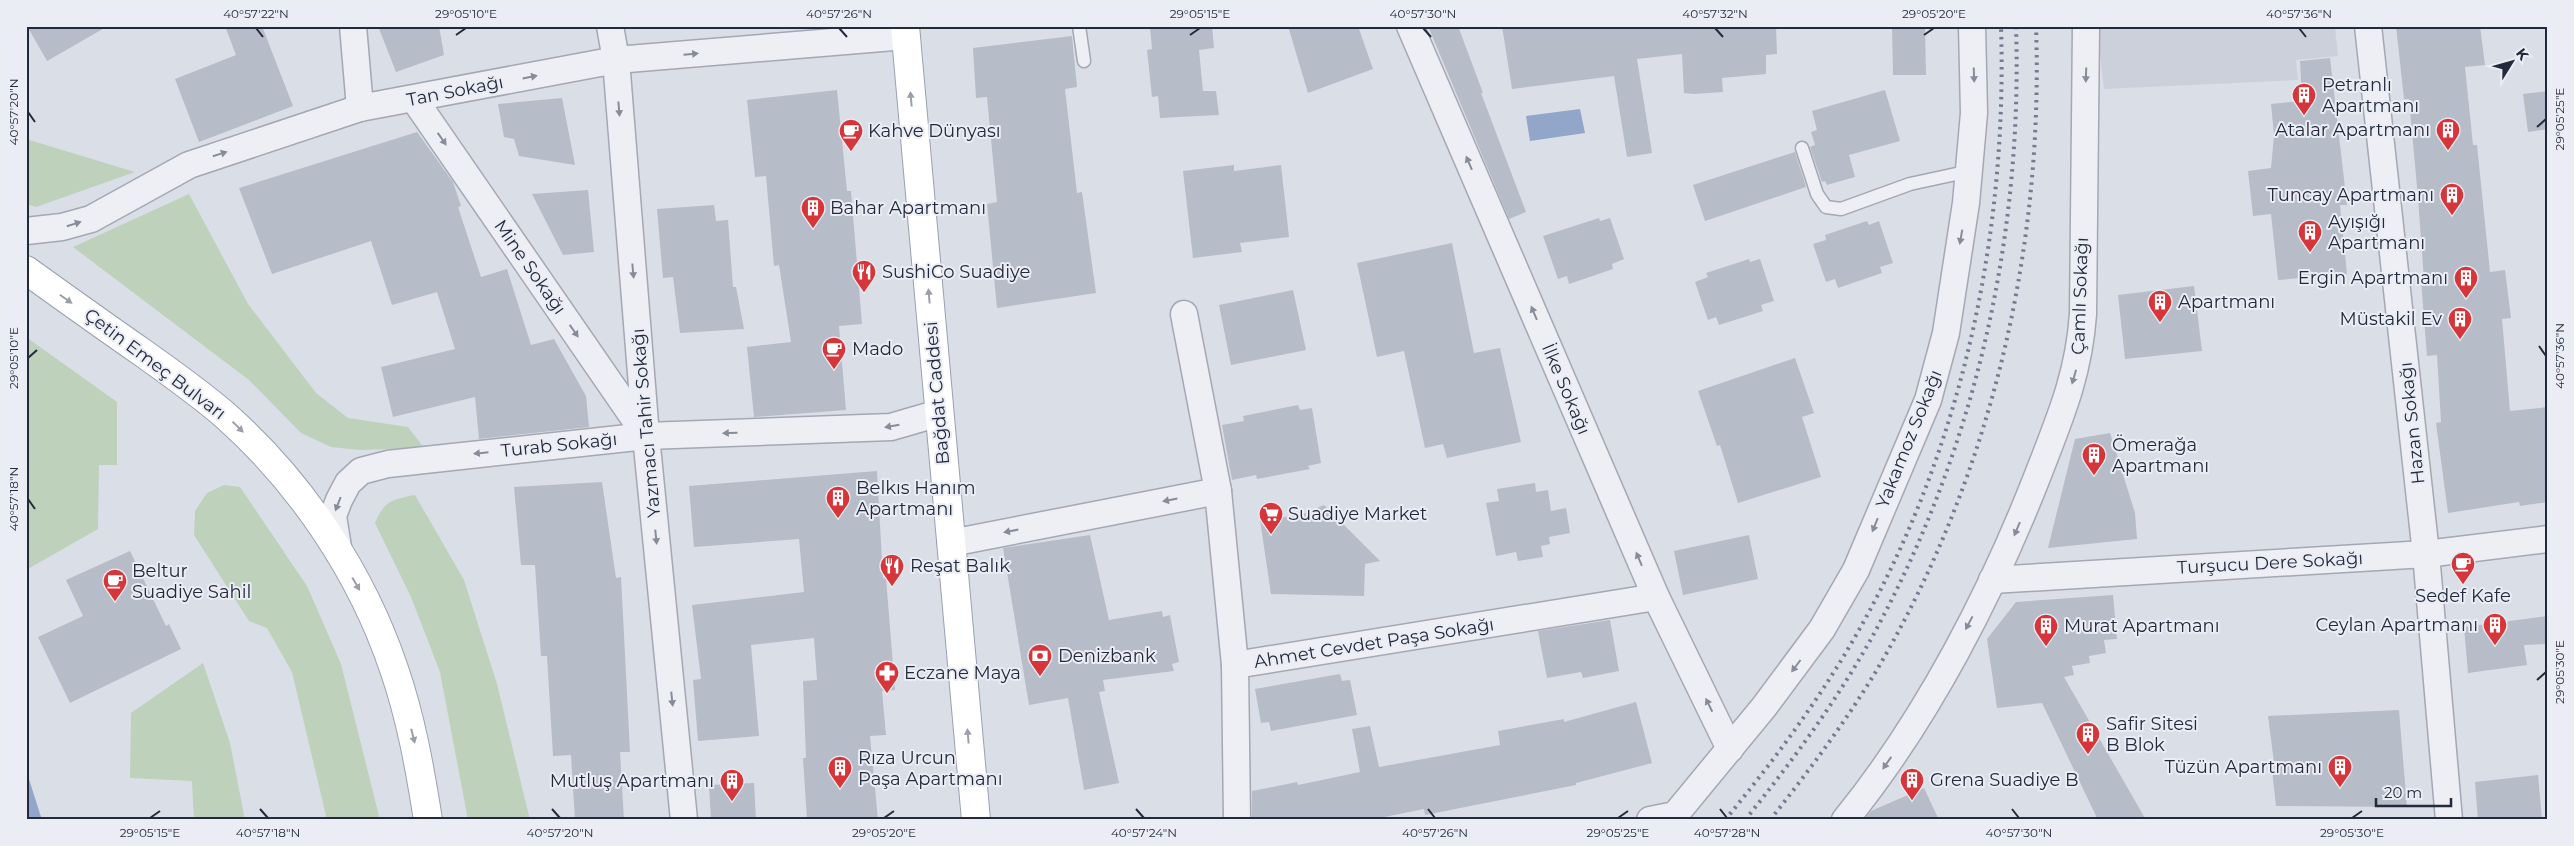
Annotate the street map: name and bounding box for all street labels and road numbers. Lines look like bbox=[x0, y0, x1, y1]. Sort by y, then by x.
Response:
street label: Tan Sokağı bbox=[405, 71, 505, 111]
street label: Mine Sokağı bbox=[489, 215, 571, 319]
street label: Çamlı Sokağı bbox=[2067, 237, 2093, 355]
street label: Çetin Emeç Bulvarı bbox=[80, 304, 230, 424]
street label: Bağdat Caddesi bbox=[920, 321, 954, 465]
street label: Yazmacı Tahir Sokağı bbox=[627, 328, 665, 518]
street label: İlke Sokağı bbox=[1537, 340, 1595, 438]
street label: Hazan Sokağı bbox=[2395, 361, 2429, 485]
street label: Yakamoz Sokağı bbox=[1871, 367, 1947, 511]
street label: Turab Sokağı bbox=[500, 428, 618, 462]
street label: Turşucu Dere Sokağı bbox=[2176, 547, 2364, 579]
street label: Ahmet Cevdet Paşa Sokağı bbox=[1252, 613, 1496, 673]

